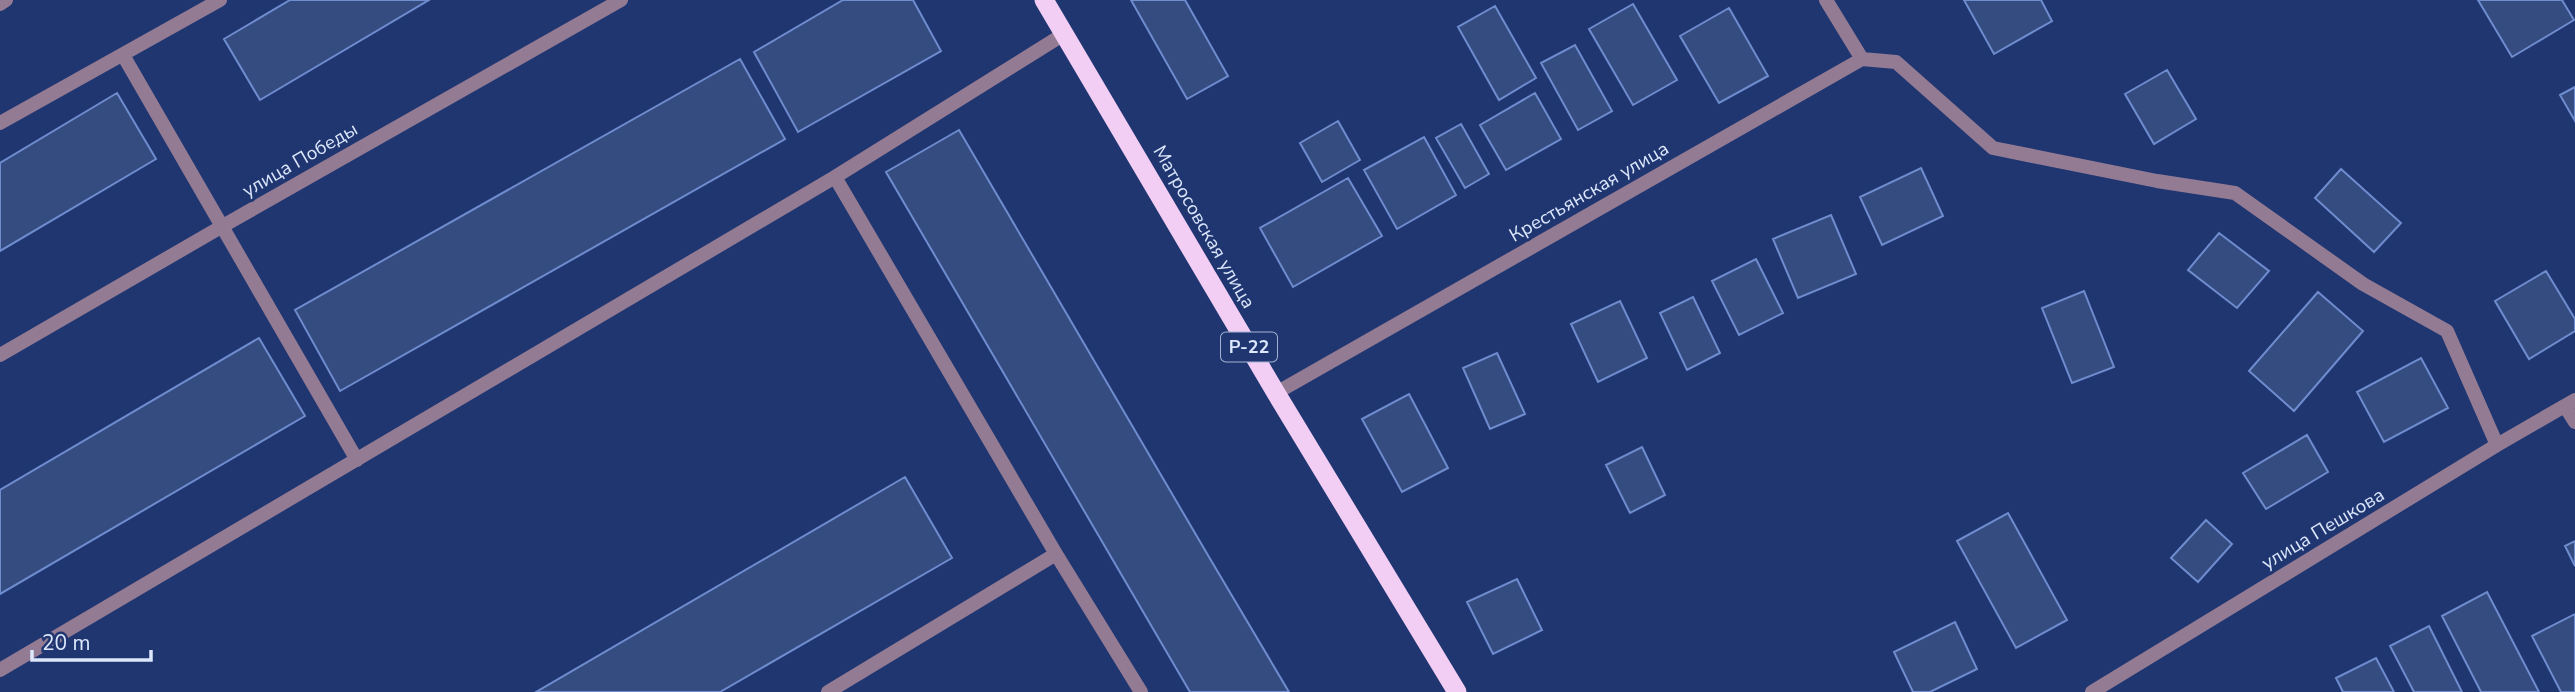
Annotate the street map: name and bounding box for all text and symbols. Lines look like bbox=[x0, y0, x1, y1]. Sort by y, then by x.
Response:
street label: улица Победы bbox=[238, 116, 362, 204]
street label: Крестьянская улица bbox=[1504, 136, 1674, 248]
street label: Матросовская улица bbox=[1147, 141, 1261, 313]
road number: Р-22 bbox=[1221, 332, 1277, 362]
street label: улица Пешкова bbox=[2257, 482, 2389, 576]
scale bar bbox=[32, 618, 150, 662]
text: 20 m bbox=[42, 629, 91, 657]

